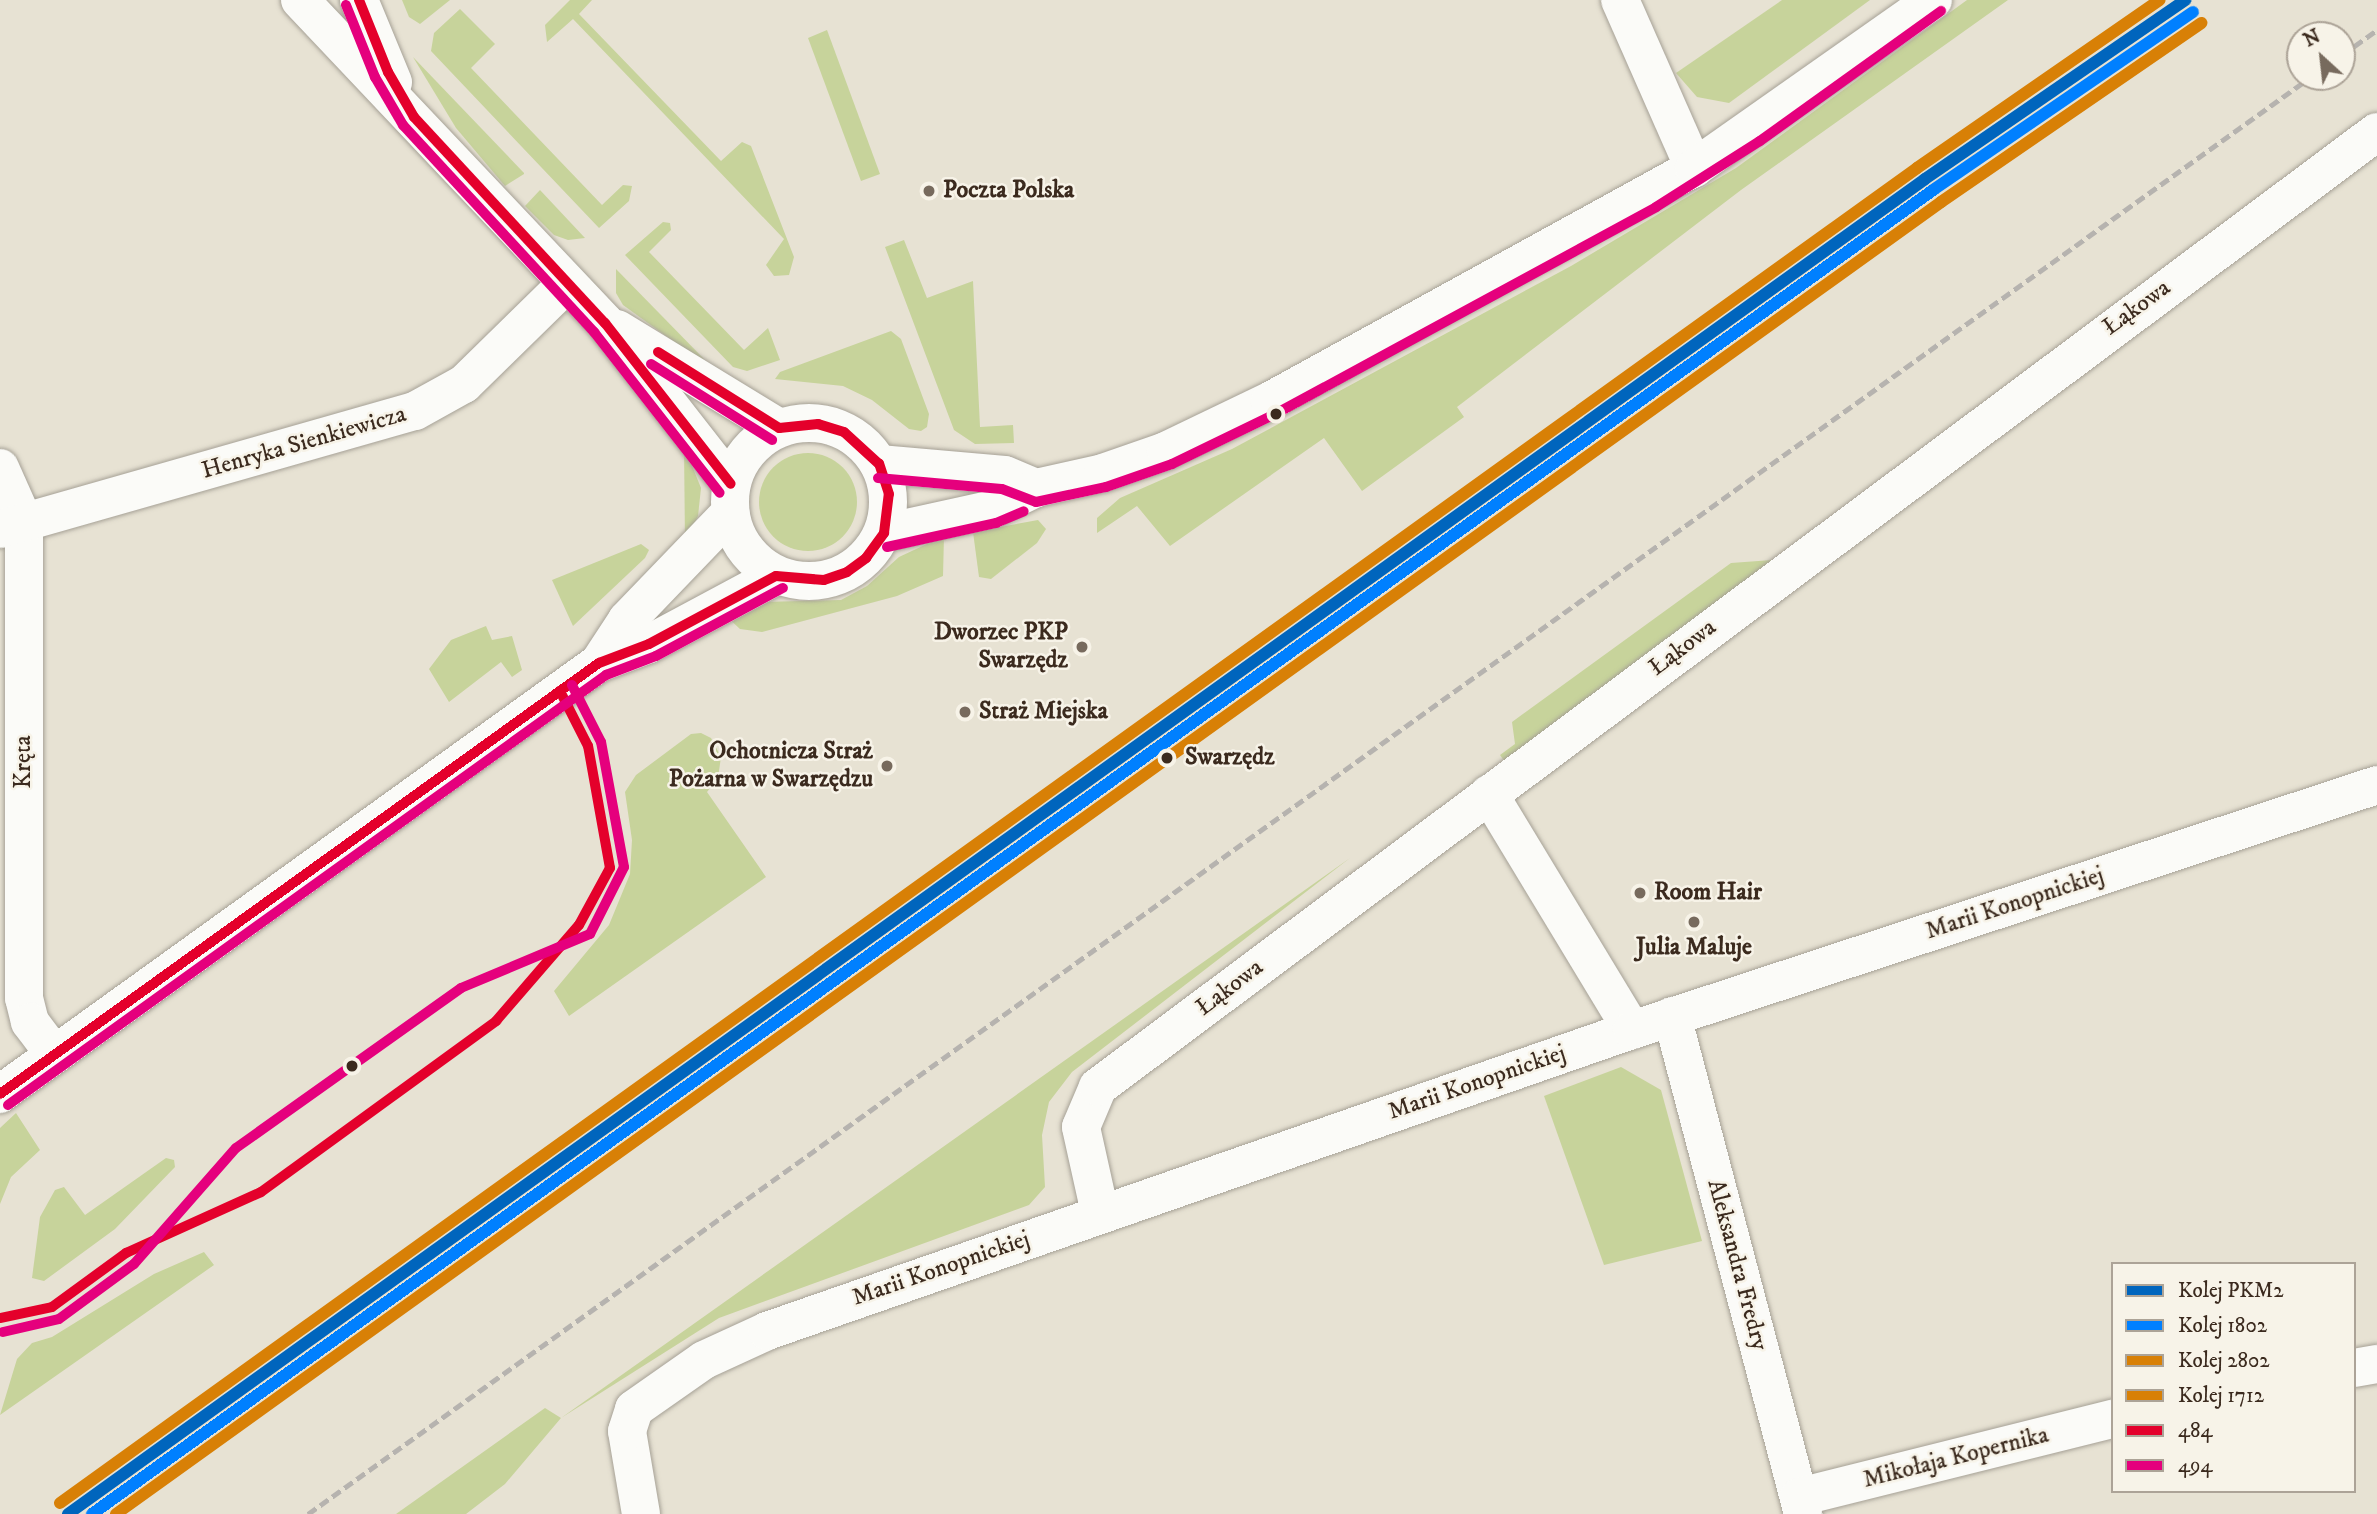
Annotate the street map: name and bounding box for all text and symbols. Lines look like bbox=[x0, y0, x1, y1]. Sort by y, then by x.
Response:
north arrow bbox=[2286, 21, 2356, 91]
text: N bbox=[2300, 25, 2324, 52]
place label: Poczta Polska bbox=[943, 177, 1074, 205]
marker: Poczta Polska bbox=[921, 183, 937, 199]
street label: Łąkowa bbox=[2098, 274, 2176, 342]
street label: Henryka Sienkiewicza bbox=[199, 400, 409, 486]
unlabelled marker bbox=[1269, 407, 1283, 421]
street label: Łąkowa bbox=[1644, 614, 1722, 682]
place label: Dworzec PKP Swarzędz bbox=[934, 619, 1068, 675]
marker: Dworzec PKP Swarzędz bbox=[1074, 639, 1090, 655]
place label: Straż Miejska bbox=[979, 698, 1108, 726]
marker: Straż Miejska bbox=[957, 704, 973, 720]
street label: Kręta bbox=[10, 735, 38, 789]
place label: Ochotnicza Straż Pożarna w Swarzędzu bbox=[669, 738, 873, 794]
place label: Swarzędz bbox=[1185, 744, 1275, 772]
marker: Swarzędz bbox=[1155, 746, 1179, 770]
marker: Ochotnicza Straż Pożarna w Swarzędzu bbox=[879, 758, 895, 774]
street label: Marii Konopnickiej bbox=[1922, 862, 2108, 946]
place label: Room Hair bbox=[1654, 879, 1762, 907]
marker: Room Hair bbox=[1632, 885, 1648, 901]
marker: Julia Maluje bbox=[1686, 914, 1702, 930]
place label: Julia Maluje bbox=[1636, 934, 1752, 962]
street label: Łąkowa bbox=[1191, 954, 1269, 1022]
street label: Marii Konopnickiej bbox=[1384, 1039, 1570, 1127]
unlabelled marker bbox=[345, 1059, 359, 1073]
street label: Aleksandra Fredry bbox=[1700, 1176, 1774, 1354]
street label: Marii Konopnickiej bbox=[848, 1225, 1034, 1313]
legend bbox=[2111, 1262, 2356, 1493]
text: Kolej PKM2 bbox=[2178, 1278, 2283, 1304]
text: Kolej 1802 bbox=[2178, 1313, 2267, 1339]
text: Kolej 2802 bbox=[2178, 1348, 2270, 1374]
text: Kolej 1712 bbox=[2178, 1383, 2264, 1409]
text: 484 bbox=[2178, 1418, 2213, 1444]
street label: Mikołaja Kopernika bbox=[1860, 1421, 2052, 1495]
text: 494 bbox=[2178, 1453, 2213, 1479]

